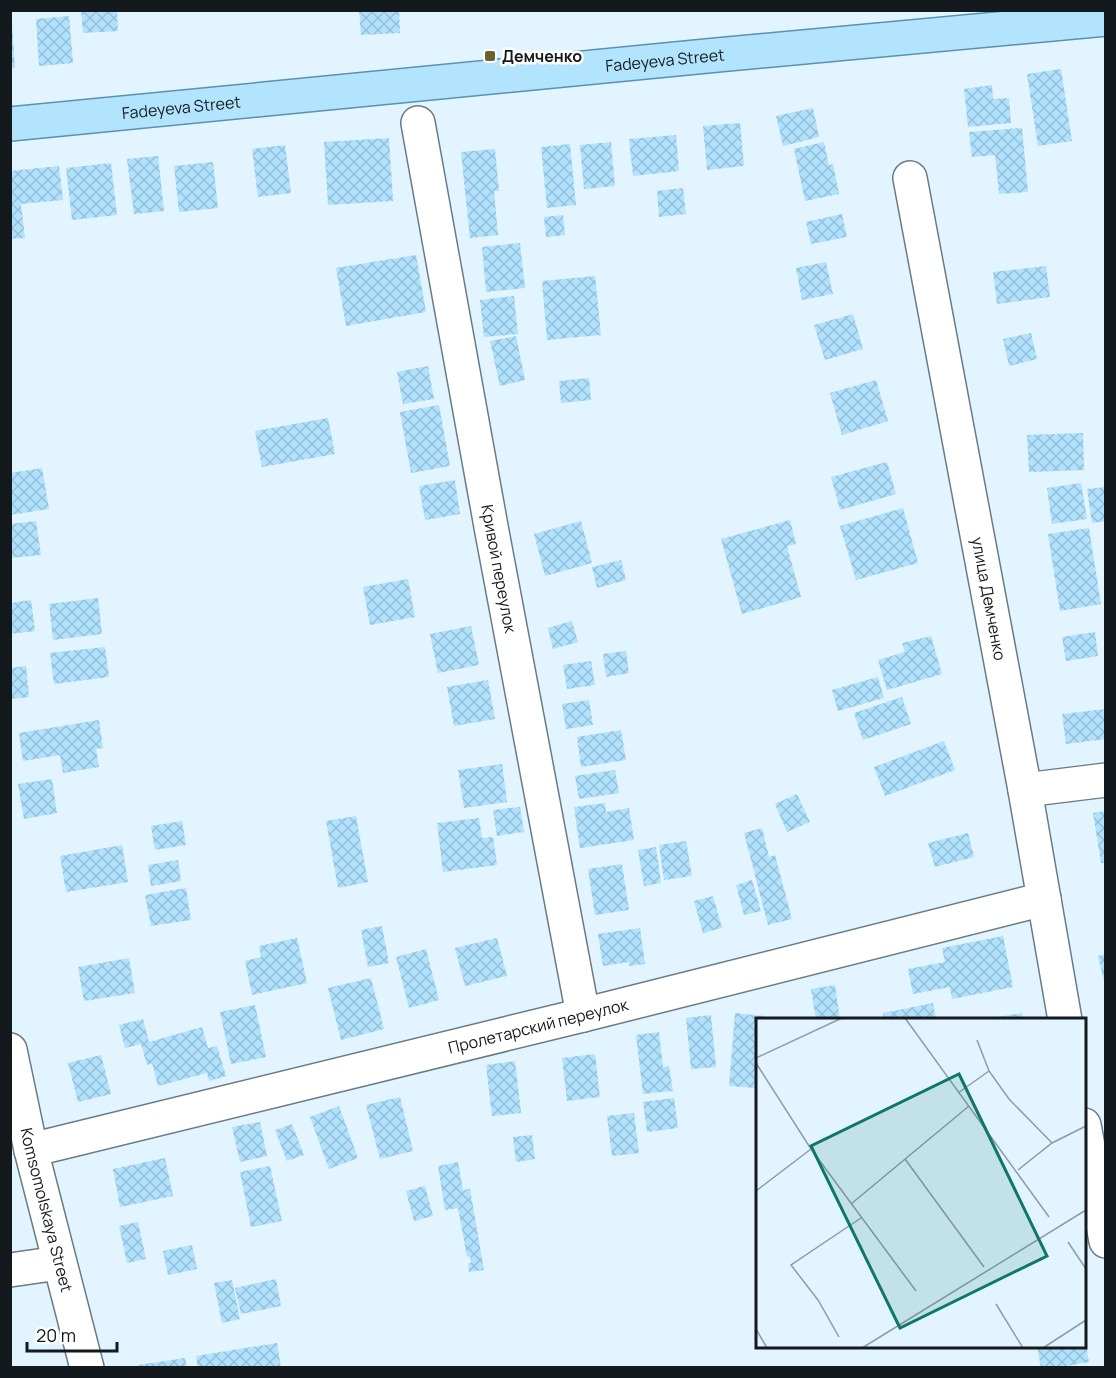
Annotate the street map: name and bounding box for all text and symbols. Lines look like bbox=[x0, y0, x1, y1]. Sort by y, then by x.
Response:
street label: Fadeyeva Street bbox=[604, 43, 725, 77]
place label: Демченко bbox=[502, 45, 582, 67]
marker: Демченко bbox=[483, 49, 497, 63]
street label: Fadeyeva Street bbox=[121, 91, 242, 124]
street label: Кривой переулок bbox=[476, 503, 522, 636]
street label: улица Демченко bbox=[967, 535, 1011, 662]
street label: Пролетарский переулок bbox=[446, 993, 631, 1059]
inset map bbox=[756, 1018, 1086, 1348]
street label: Komsomolskaya Street bbox=[16, 1126, 78, 1294]
scale bar bbox=[27, 1315, 117, 1353]
text: 20 m bbox=[36, 1323, 76, 1347]

